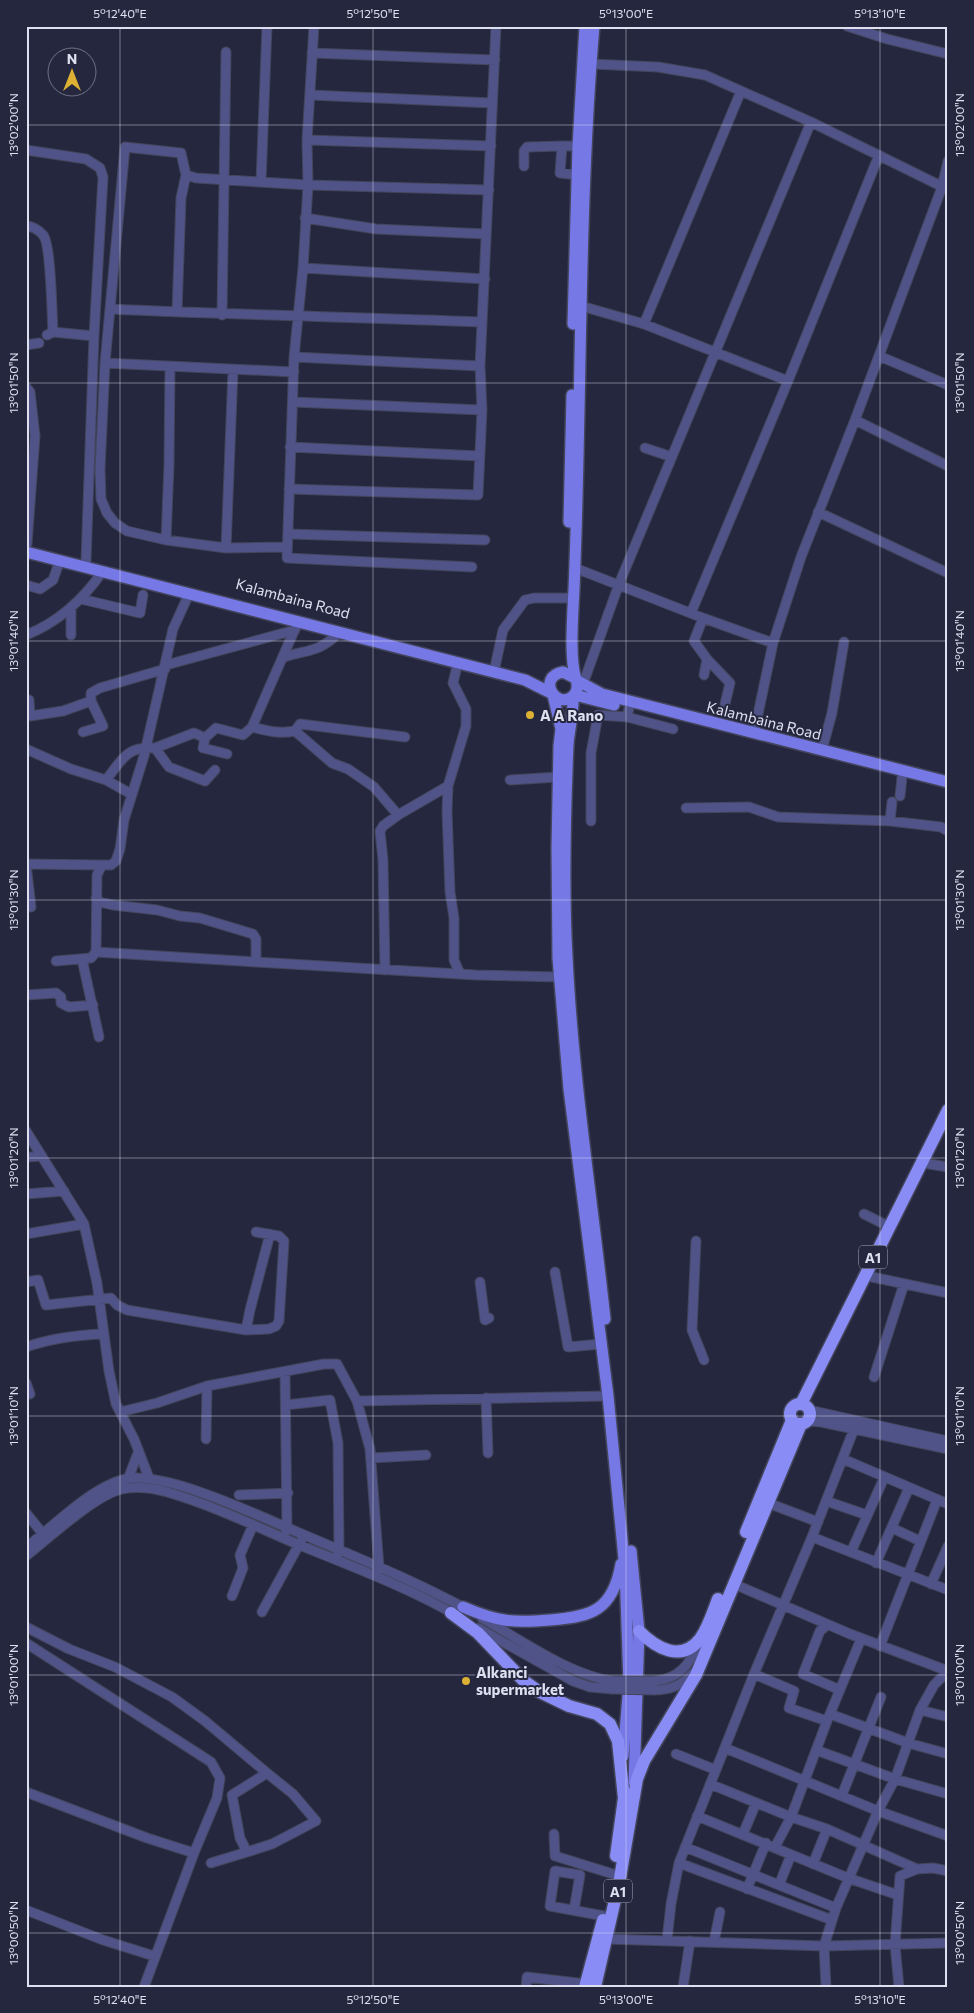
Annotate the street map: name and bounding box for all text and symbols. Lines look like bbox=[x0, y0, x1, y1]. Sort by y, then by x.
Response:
text: 5°12'40"E bbox=[93, 6, 147, 20]
text: 5°12'50"E bbox=[346, 6, 400, 20]
text: 5°13'00"E bbox=[599, 6, 653, 20]
text: 5°13'10"E bbox=[854, 6, 906, 20]
north arrow bbox=[48, 48, 98, 98]
text: N bbox=[67, 50, 77, 67]
text: 13°02'00"N bbox=[6, 93, 20, 157]
text: 13°02'00"N bbox=[952, 93, 966, 157]
text: 13°01'50"N bbox=[6, 352, 20, 414]
text: 13°01'50"N bbox=[952, 352, 966, 414]
street label: Kalambaina Road bbox=[234, 574, 352, 622]
text: 13°01'40"N bbox=[6, 610, 20, 672]
text: 13°01'40"N bbox=[952, 610, 966, 672]
street label: Kalambaina Road bbox=[705, 697, 823, 743]
place label: A A Rano bbox=[540, 706, 603, 724]
marker: A A Rano bbox=[524, 709, 536, 721]
text: 13°01'30"N bbox=[6, 869, 20, 931]
text: 13°01'30"N bbox=[952, 869, 966, 931]
text: 13°01'20"N bbox=[6, 1128, 20, 1188]
text: 13°01'20"N bbox=[952, 1128, 966, 1188]
road number: A1 bbox=[859, 1246, 887, 1268]
text: 13°01'10"N bbox=[6, 1386, 20, 1446]
text: 13°01'10"N bbox=[952, 1386, 966, 1446]
text: 13°01'00"N bbox=[6, 1644, 20, 1706]
text: 13°01'00"N bbox=[952, 1644, 966, 1706]
place label: Alkanci supermarket bbox=[476, 1663, 564, 1698]
marker: Alkanci supermarket bbox=[460, 1675, 472, 1687]
road number: A1 bbox=[604, 1880, 632, 1902]
text: 13°00'50"N bbox=[6, 1901, 20, 1965]
text: 13°00'50"N bbox=[952, 1901, 966, 1965]
text: 5°12'40"E bbox=[93, 1992, 147, 2006]
text: 5°12'50"E bbox=[346, 1992, 400, 2006]
text: 5°13'00"E bbox=[599, 1992, 653, 2006]
text: 5°13'10"E bbox=[854, 1992, 906, 2006]

